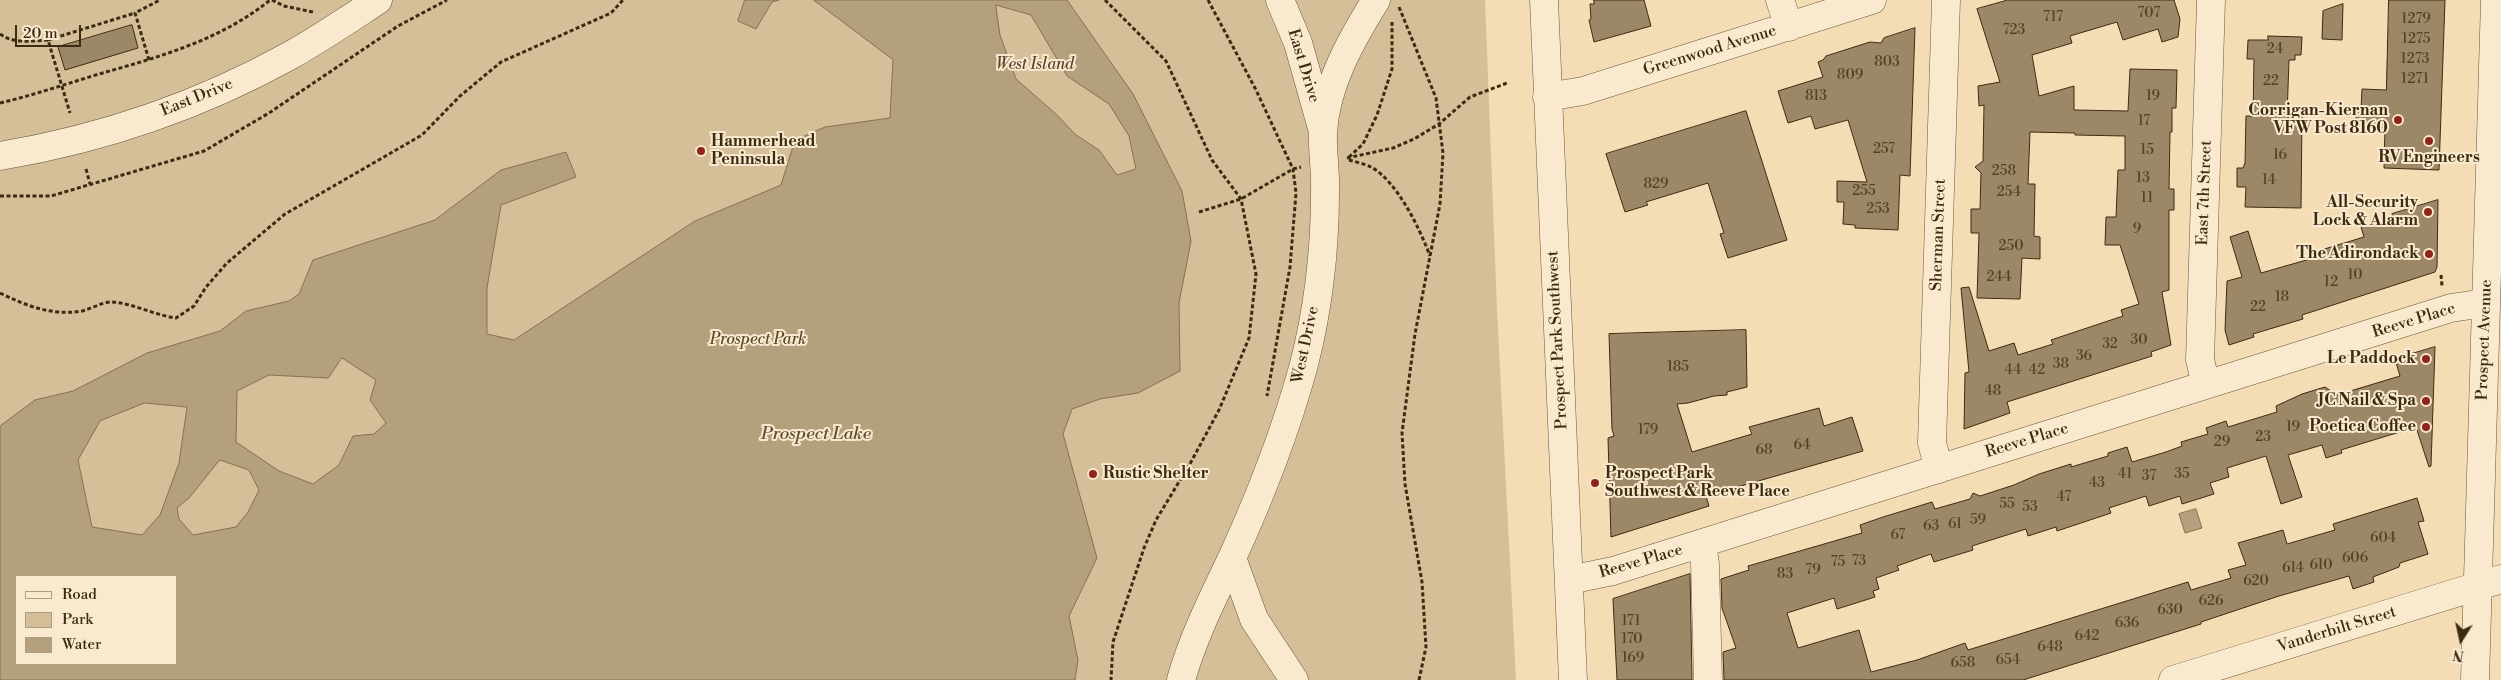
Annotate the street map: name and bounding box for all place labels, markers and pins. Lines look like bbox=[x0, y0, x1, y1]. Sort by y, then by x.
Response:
place label: Corrigan-Kiernan VFW Post 8160 bbox=[2248, 101, 2388, 139]
marker: Corrigan-Kiernan VFW Post 8160 bbox=[2392, 114, 2404, 126]
place label: Hammerhead Peninsula bbox=[711, 132, 816, 170]
marker: RV Engineers bbox=[2423, 135, 2435, 147]
marker: Hammerhead Peninsula bbox=[695, 145, 707, 157]
place label: RV Engineers bbox=[2378, 148, 2480, 168]
place label: All-Security Lock & Alarm bbox=[2313, 193, 2418, 231]
marker: All-Security Lock & Alarm bbox=[2422, 206, 2434, 218]
place label: The Adirondack bbox=[2296, 244, 2419, 264]
marker: The Adirondack bbox=[2423, 248, 2435, 260]
place label: Le Paddock bbox=[2327, 349, 2416, 369]
marker: Le Paddock bbox=[2420, 353, 2432, 365]
place label: JC Nail & Spa bbox=[2318, 391, 2416, 411]
marker: JC Nail & Spa bbox=[2420, 395, 2432, 407]
place label: Poetica Coffee bbox=[2309, 417, 2416, 437]
marker: Poetica Coffee bbox=[2420, 421, 2432, 433]
place label: Rustic Shelter bbox=[1103, 464, 1209, 484]
place label: Prospect Park Southwest & Reeve Place bbox=[1605, 464, 1790, 502]
marker: Rustic Shelter bbox=[1087, 468, 1099, 480]
marker: Prospect Park Southwest & Reeve Place bbox=[1589, 477, 1601, 489]

